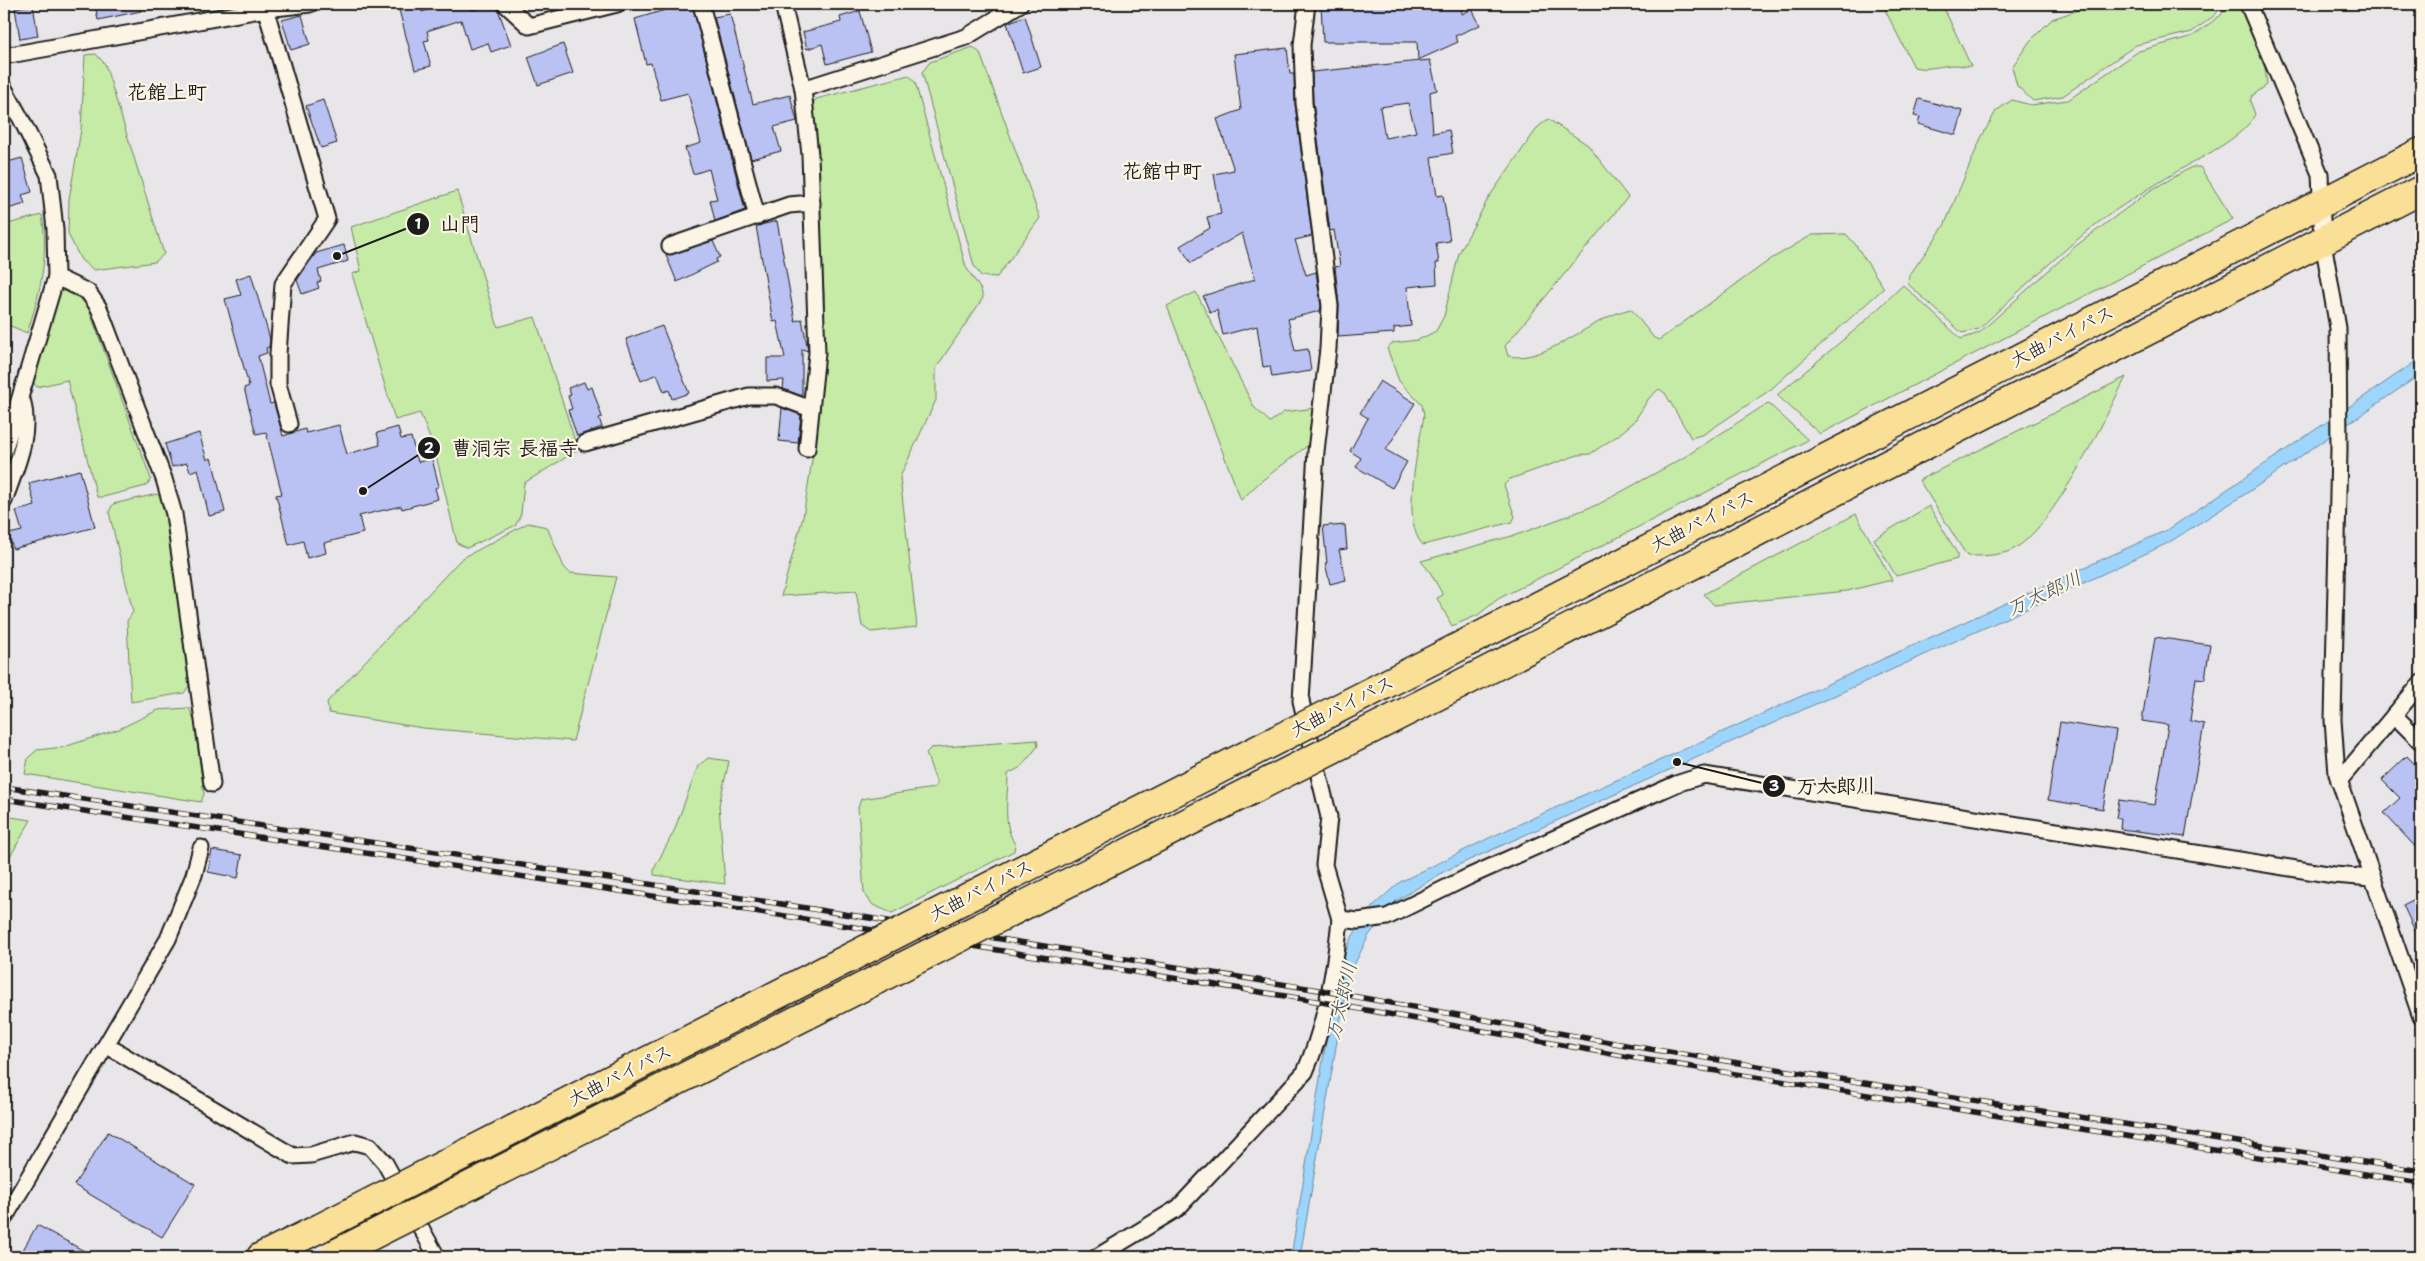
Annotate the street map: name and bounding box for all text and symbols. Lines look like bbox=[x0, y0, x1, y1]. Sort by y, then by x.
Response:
district label: 花館上町 bbox=[127, 79, 207, 105]
district label: 花館中町 bbox=[1122, 158, 1202, 184]
callout: 山門 bbox=[405, 207, 490, 242]
text: 山門 bbox=[440, 211, 480, 237]
text: 1 bbox=[415, 214, 422, 234]
street label: 大曲バイパス bbox=[2006, 299, 2118, 373]
callout: 曹洞宗 長福寺 bbox=[417, 430, 589, 465]
text: 曹洞宗 長福寺 bbox=[452, 435, 578, 461]
text: 2 bbox=[424, 438, 435, 458]
street label: 大曲バイパス bbox=[1646, 484, 1758, 558]
water label: 万太郎川 bbox=[2002, 564, 2086, 622]
street label: 大曲バイパス bbox=[1286, 669, 1398, 743]
callout: 万太郎川 bbox=[1761, 768, 1886, 803]
text: 万太郎川 bbox=[1796, 773, 1876, 799]
text: 3 bbox=[1769, 776, 1779, 796]
street label: 大曲バイパス bbox=[925, 853, 1037, 927]
water label: 万太郎川 bbox=[1319, 959, 1363, 1043]
street label: 大曲バイパス bbox=[564, 1038, 676, 1112]

